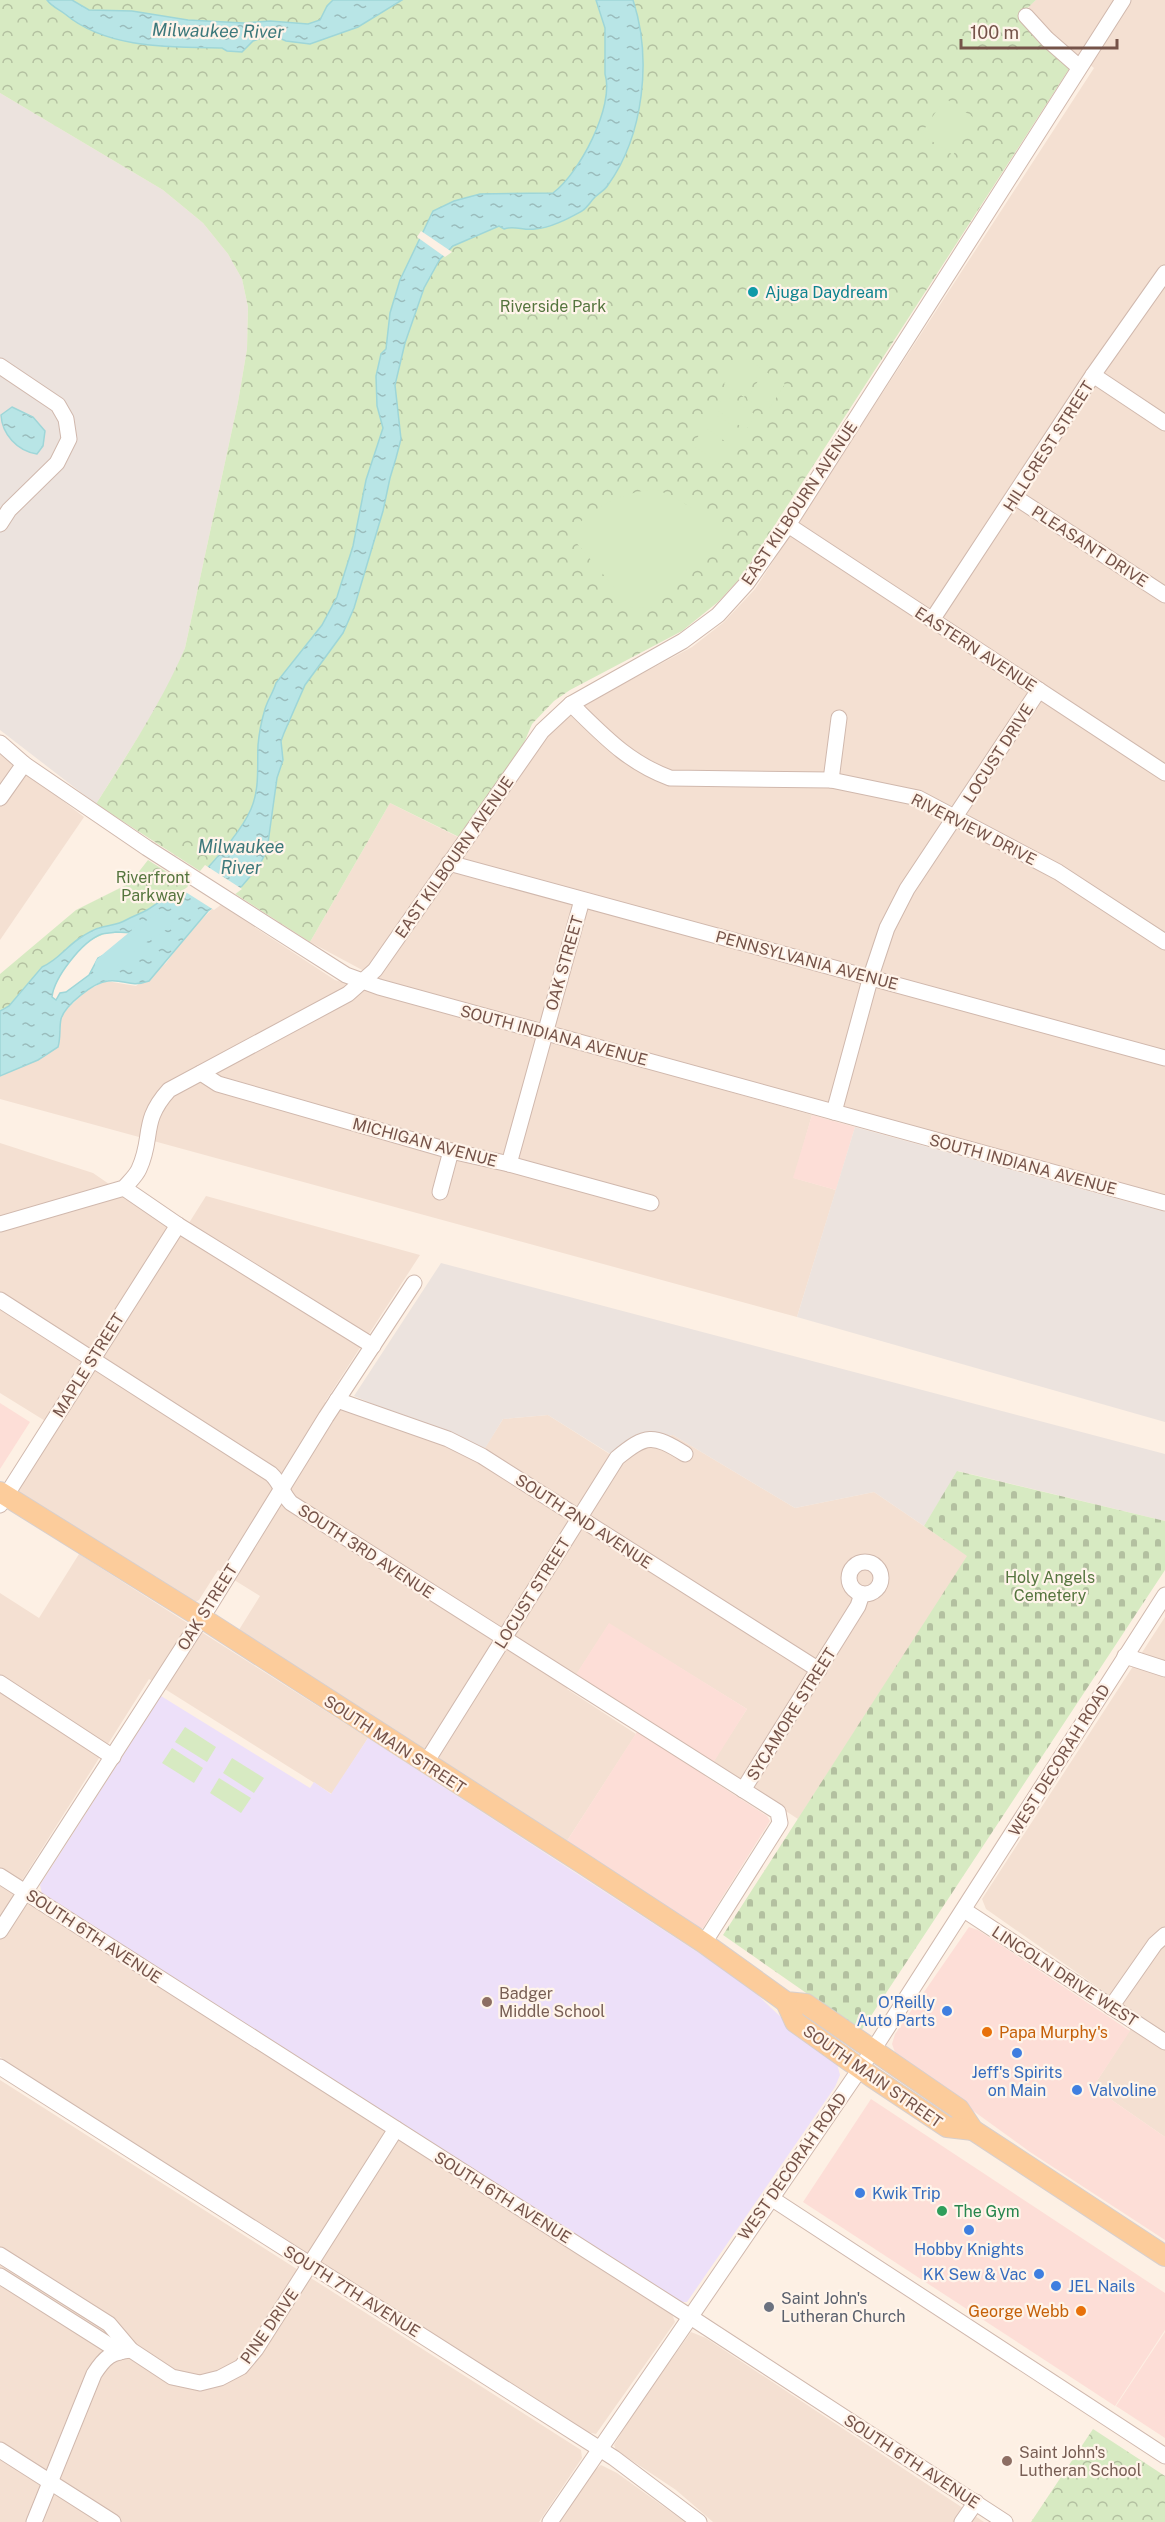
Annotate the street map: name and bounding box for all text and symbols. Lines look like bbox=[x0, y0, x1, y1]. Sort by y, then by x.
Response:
scale bar bbox=[961, 12, 1117, 50]
water label: Milwaukee River bbox=[152, 19, 284, 42]
text: 100 m bbox=[970, 22, 1019, 43]
place label: Ajuga Daydream bbox=[765, 283, 888, 302]
marker: Ajuga Daydream bbox=[746, 285, 760, 299]
park label: Riverside Park bbox=[500, 297, 606, 316]
street label: HILLCREST STREET bbox=[999, 377, 1098, 515]
street label: EAST KILBOURN AVENUE bbox=[738, 418, 861, 589]
street label: PLEASANT DRIVE bbox=[1028, 502, 1151, 591]
street label: EASTERN AVENUE bbox=[911, 603, 1040, 696]
street label: LOCUST DRIVE bbox=[959, 700, 1037, 806]
street label: EAST KILBOURN AVENUE bbox=[391, 773, 518, 942]
street label: RIVERVIEW DRIVE bbox=[908, 790, 1040, 869]
water label: Milwaukee River bbox=[198, 836, 285, 878]
park label: Riverfront Parkway bbox=[116, 868, 190, 905]
street label: OAK STREET bbox=[542, 913, 587, 1013]
street label: PENNSYLVANIA AVENUE bbox=[714, 927, 900, 994]
street label: SOUTH INDIANA AVENUE bbox=[458, 1001, 650, 1070]
street label: MICHIGAN AVENUE bbox=[350, 1114, 499, 1171]
street label: SOUTH INDIANA AVENUE bbox=[927, 1130, 1119, 1199]
street label: MAPLE STREET bbox=[49, 1309, 128, 1421]
street label: SOUTH 2ND AVENUE bbox=[512, 1470, 656, 1573]
street label: SOUTH 3RD AVENUE bbox=[294, 1500, 437, 1602]
street label: LOCUST STREET bbox=[491, 1534, 574, 1652]
street label: OAK STREET bbox=[173, 1560, 242, 1654]
park label: Holy Angels Cemetery bbox=[1005, 1568, 1095, 1605]
street label: SYCAMORE STREET bbox=[743, 1644, 840, 1784]
street label: WEST DECORAH ROAD bbox=[1005, 1681, 1114, 1840]
street label: SOUTH MAIN STREET bbox=[320, 1691, 470, 1798]
street label: SOUTH 6TH AVENUE bbox=[22, 1885, 165, 1987]
street label: LINCOLN DRIVE WEST bbox=[988, 1922, 1141, 2031]
place label: Badger Middle School bbox=[499, 1984, 605, 2021]
place label: O'Reilly Auto Parts bbox=[856, 1993, 935, 2030]
marker: Badger Middle School bbox=[480, 1995, 494, 2009]
marker: O'Reilly Auto Parts bbox=[940, 2004, 954, 2018]
street label: SOUTH MAIN STREET bbox=[800, 2021, 946, 2132]
place label: Papa Murphy's bbox=[999, 2023, 1108, 2042]
marker: Papa Murphy's bbox=[980, 2025, 994, 2039]
marker: Jeff's Spirits on Main bbox=[1010, 2046, 1024, 2060]
place label: Jeff's Spirits on Main bbox=[972, 2063, 1062, 2100]
place label: Valvoline bbox=[1089, 2081, 1157, 2100]
marker: Valvoline bbox=[1070, 2083, 1084, 2097]
street label: WEST DECORAH ROAD bbox=[734, 2089, 851, 2244]
street label: SOUTH 6TH AVENUE bbox=[431, 2148, 575, 2247]
place label: Kwik Trip bbox=[872, 2184, 941, 2203]
marker: Kwik Trip bbox=[853, 2186, 867, 2200]
place label: The Gym bbox=[954, 2202, 1020, 2221]
marker: The Gym bbox=[935, 2204, 949, 2218]
marker: Hobby Knights bbox=[962, 2223, 976, 2237]
place label: Hobby Knights bbox=[914, 2240, 1024, 2259]
street label: SOUTH 7TH AVENUE bbox=[280, 2242, 424, 2341]
place label: KK Sew & Vac bbox=[923, 2265, 1027, 2284]
marker: KK Sew & Vac bbox=[1032, 2267, 1046, 2281]
place label: JEL Nails bbox=[1068, 2277, 1135, 2296]
marker: JEL Nails bbox=[1049, 2279, 1063, 2293]
street label: PINE DRIVE bbox=[236, 2285, 302, 2368]
place label: Saint John's Lutheran Church bbox=[781, 2289, 906, 2326]
marker: Saint John's Lutheran Church bbox=[762, 2300, 776, 2314]
place label: George Webb bbox=[968, 2302, 1069, 2321]
marker: George Webb bbox=[1074, 2304, 1088, 2318]
street label: SOUTH 6TH AVENUE bbox=[840, 2410, 983, 2512]
place label: Saint John's Lutheran School bbox=[1019, 2443, 1142, 2480]
marker: Saint John's Lutheran School bbox=[1000, 2454, 1014, 2468]

